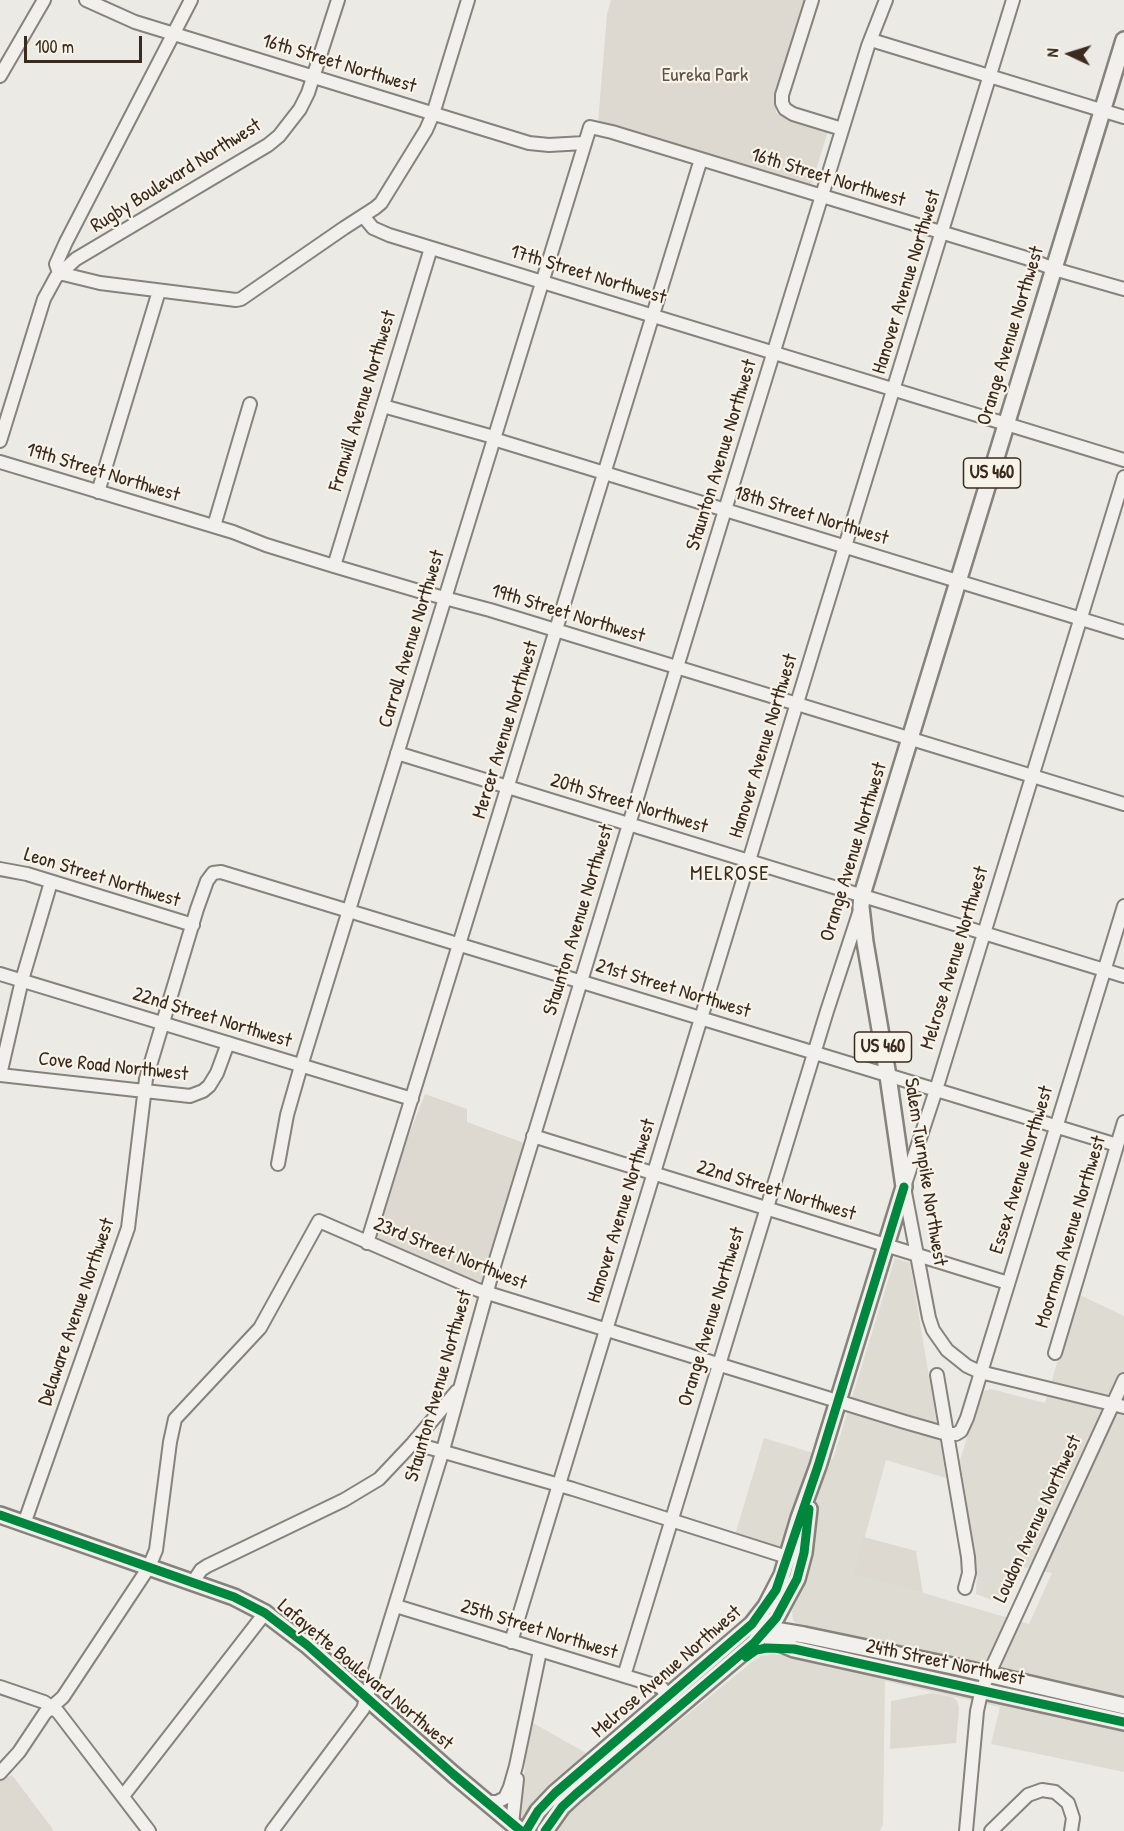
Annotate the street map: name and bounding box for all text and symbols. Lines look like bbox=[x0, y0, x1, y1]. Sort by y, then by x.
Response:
scale bar bbox=[27, 24, 146, 62]
north arrow bbox=[1040, 24, 1100, 84]
street label: 16th Street Northwest bbox=[259, 29, 419, 99]
text: 100 m bbox=[35, 34, 74, 59]
text: N bbox=[1041, 48, 1063, 58]
park label: Eureka Park bbox=[662, 64, 748, 88]
street label: Rugby Boulevard Northwest bbox=[86, 114, 266, 238]
street label: 16th Street Northwest bbox=[748, 143, 908, 213]
street label: Hanover Avenue Northwest bbox=[868, 187, 946, 377]
street label: 17th Street Northwest bbox=[507, 240, 669, 310]
street label: Orange Avenue Northwest bbox=[972, 244, 1050, 428]
street label: Franwill Avenue Northwest bbox=[324, 308, 402, 494]
street label: Staunton Avenue Northwest bbox=[682, 357, 762, 553]
street label: 19th Street Northwest bbox=[23, 438, 183, 508]
road number: US 460 bbox=[964, 458, 1020, 488]
street label: 18th Street Northwest bbox=[731, 481, 891, 551]
street label: Carroll Avenue Northwest bbox=[374, 547, 450, 731]
street label: 19th Street Northwest bbox=[488, 579, 648, 649]
street label: Mercer Avenue Northwest bbox=[468, 638, 544, 822]
street label: Hanover Avenue Northwest bbox=[725, 651, 803, 841]
street label: Orange Avenue Northwest bbox=[815, 760, 893, 944]
street label: 20th Street Northwest bbox=[548, 769, 710, 839]
street label: Staunton Avenue Northwest bbox=[539, 822, 619, 1018]
street label: Leon Street Northwest bbox=[21, 843, 183, 913]
district label: MELROSE bbox=[690, 861, 770, 887]
street label: Melrose Avenue Northwest bbox=[916, 864, 994, 1052]
street label: 21st Street Northwest bbox=[593, 954, 753, 1024]
street label: 22nd Street Northwest bbox=[130, 982, 294, 1054]
road number: US 460 bbox=[854, 1032, 912, 1062]
street label: Cove Road Northwest bbox=[37, 1047, 189, 1087]
street label: Salem Turnpike Northwest bbox=[898, 1076, 952, 1268]
street label: Essex Avenue Northwest bbox=[985, 1083, 1059, 1257]
street label: Hanover Avenue Northwest bbox=[583, 1116, 661, 1306]
street label: Moorman Avenue Northwest bbox=[1030, 1133, 1112, 1331]
street label: 22nd Street Northwest bbox=[694, 1155, 858, 1227]
street label: 23rd Street Northwest bbox=[370, 1212, 530, 1296]
street label: Delaware Avenue Northwest bbox=[34, 1215, 120, 1409]
street label: Orange Avenue Northwest bbox=[673, 1225, 751, 1409]
street label: Staunton Avenue Northwest bbox=[400, 1287, 478, 1485]
street label: Loudon Avenue Northwest bbox=[989, 1432, 1087, 1606]
street label: Lafayette Boulevard Northwest bbox=[272, 1594, 458, 1756]
street label: 25th Street Northwest bbox=[458, 1595, 620, 1665]
street label: Melrose Avenue Northwest bbox=[587, 1601, 747, 1743]
street label: 24th Street Northwest bbox=[864, 1634, 1026, 1692]

